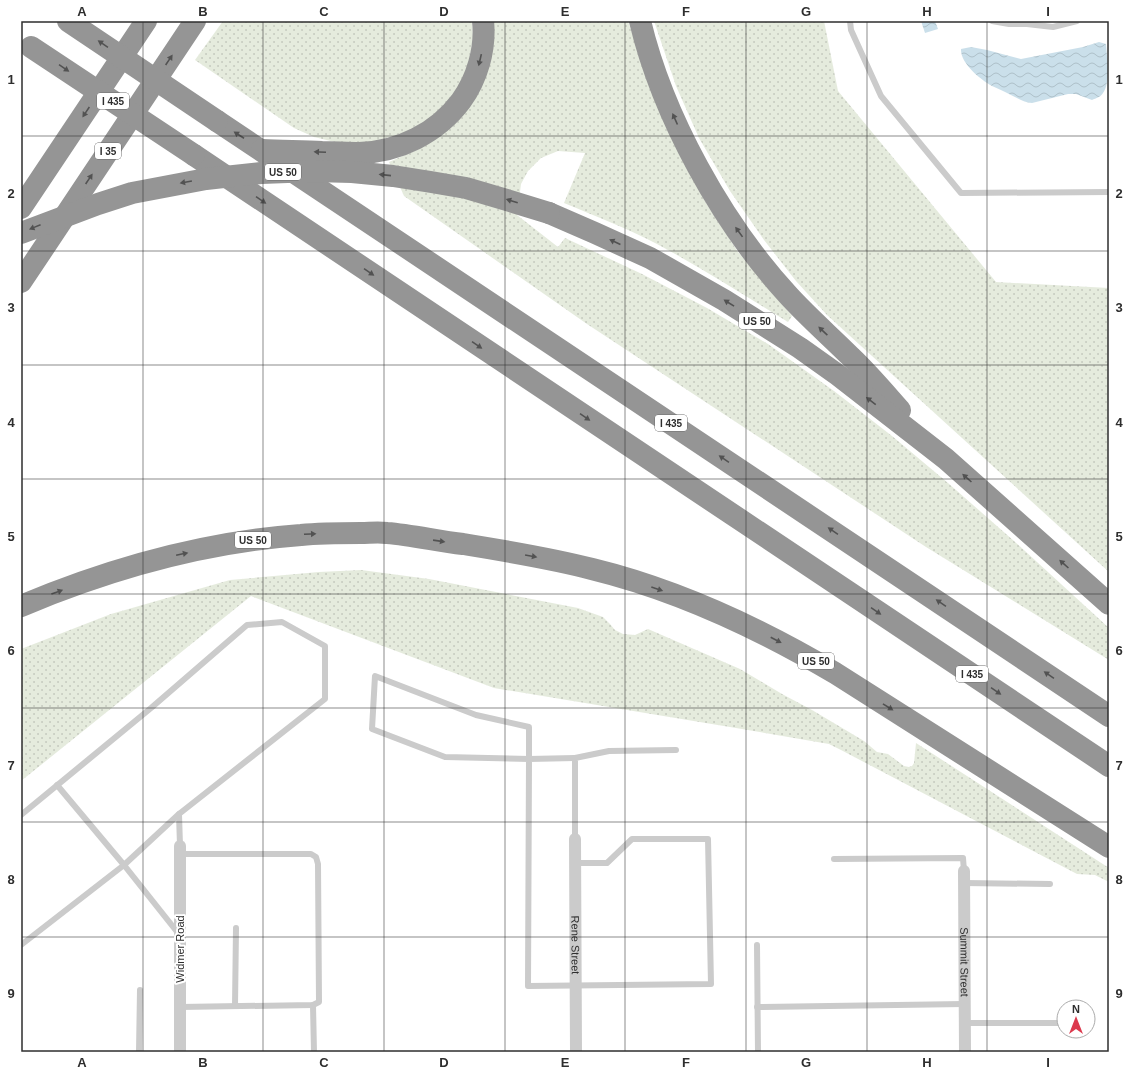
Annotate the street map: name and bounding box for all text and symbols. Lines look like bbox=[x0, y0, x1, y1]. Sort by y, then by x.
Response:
text: A bbox=[77, 4, 87, 19]
text: B bbox=[198, 4, 208, 19]
text: C bbox=[319, 4, 329, 19]
text: D bbox=[439, 4, 449, 19]
text: E bbox=[561, 4, 570, 19]
text: F bbox=[682, 4, 690, 19]
text: G bbox=[801, 4, 811, 19]
text: H bbox=[922, 4, 932, 19]
text: I bbox=[1046, 4, 1050, 19]
one-way arrow bbox=[98, 40, 108, 48]
one-way arrow bbox=[476, 53, 482, 66]
one-way arrow bbox=[165, 54, 173, 65]
one-way arrow bbox=[58, 65, 70, 72]
text: 1 bbox=[7, 72, 15, 87]
text: 1 bbox=[1115, 72, 1123, 87]
road number: I 435 bbox=[97, 93, 129, 109]
one-way arrow bbox=[82, 106, 90, 117]
one-way arrow bbox=[672, 114, 678, 125]
one-way arrow bbox=[234, 131, 244, 139]
road number: I 35 bbox=[95, 143, 121, 159]
one-way arrow bbox=[313, 149, 326, 155]
road number: US 50 bbox=[265, 164, 301, 180]
one-way arrow bbox=[379, 172, 391, 178]
one-way arrow bbox=[85, 174, 93, 185]
one-way arrow bbox=[179, 179, 192, 185]
text: 2 bbox=[7, 186, 15, 201]
text: 2 bbox=[1115, 186, 1123, 201]
one-way arrow bbox=[256, 196, 266, 204]
one-way arrow bbox=[505, 198, 517, 204]
one-way arrow bbox=[28, 225, 40, 231]
one-way arrow bbox=[735, 227, 743, 237]
one-way arrow bbox=[609, 239, 621, 245]
one-way arrow bbox=[363, 269, 375, 276]
one-way arrow bbox=[724, 299, 734, 307]
text: 3 bbox=[7, 300, 15, 315]
text: 3 bbox=[1115, 300, 1123, 315]
road number: US 50 bbox=[739, 313, 775, 329]
one-way arrow bbox=[818, 326, 829, 335]
one-way arrow bbox=[472, 341, 483, 349]
one-way arrow bbox=[866, 396, 877, 405]
one-way arrow bbox=[580, 413, 591, 421]
text: 4 bbox=[7, 415, 15, 430]
road number: I 435 bbox=[655, 415, 687, 431]
text: 4 bbox=[1115, 415, 1123, 430]
one-way arrow bbox=[719, 455, 730, 463]
one-way arrow bbox=[962, 473, 972, 482]
one-way arrow bbox=[827, 527, 838, 535]
text: 5 bbox=[7, 529, 15, 544]
text: 5 bbox=[1115, 529, 1123, 544]
one-way arrow bbox=[304, 531, 317, 537]
road number: US 50 bbox=[235, 532, 271, 548]
one-way arrow bbox=[433, 538, 445, 544]
one-way arrow bbox=[175, 551, 188, 557]
one-way arrow bbox=[525, 553, 538, 559]
one-way arrow bbox=[1059, 559, 1069, 568]
one-way arrow bbox=[651, 586, 663, 592]
one-way arrow bbox=[52, 588, 64, 594]
one-way arrow bbox=[936, 599, 946, 607]
one-way arrow bbox=[871, 607, 881, 615]
one-way arrow bbox=[771, 636, 782, 643]
text: 6 bbox=[7, 643, 15, 658]
text: 6 bbox=[1115, 643, 1123, 658]
road number: US 50 bbox=[798, 653, 834, 669]
road number: I 435 bbox=[956, 666, 988, 682]
one-way arrow bbox=[1044, 671, 1054, 679]
one-way arrow bbox=[991, 687, 1001, 695]
one-way arrow bbox=[882, 703, 894, 710]
text: 7 bbox=[7, 758, 15, 773]
text: 7 bbox=[1115, 758, 1123, 773]
text: 8 bbox=[7, 872, 15, 887]
text: 8 bbox=[1115, 872, 1123, 887]
street label: Widmer Road bbox=[174, 915, 186, 983]
street label: Rene Street bbox=[569, 916, 582, 974]
street label: Summit Street bbox=[958, 927, 971, 997]
text: 9 bbox=[7, 986, 15, 1001]
text: 9 bbox=[1115, 986, 1123, 1001]
north arrow bbox=[1056, 999, 1096, 1039]
text: N bbox=[1072, 1003, 1080, 1015]
text: A bbox=[77, 1055, 87, 1070]
text: B bbox=[198, 1055, 208, 1070]
text: C bbox=[319, 1055, 329, 1070]
text: D bbox=[439, 1055, 449, 1070]
text: E bbox=[561, 1055, 570, 1070]
text: F bbox=[682, 1055, 690, 1070]
text: G bbox=[801, 1055, 811, 1070]
text: H bbox=[922, 1055, 932, 1070]
text: I bbox=[1046, 1055, 1050, 1070]

